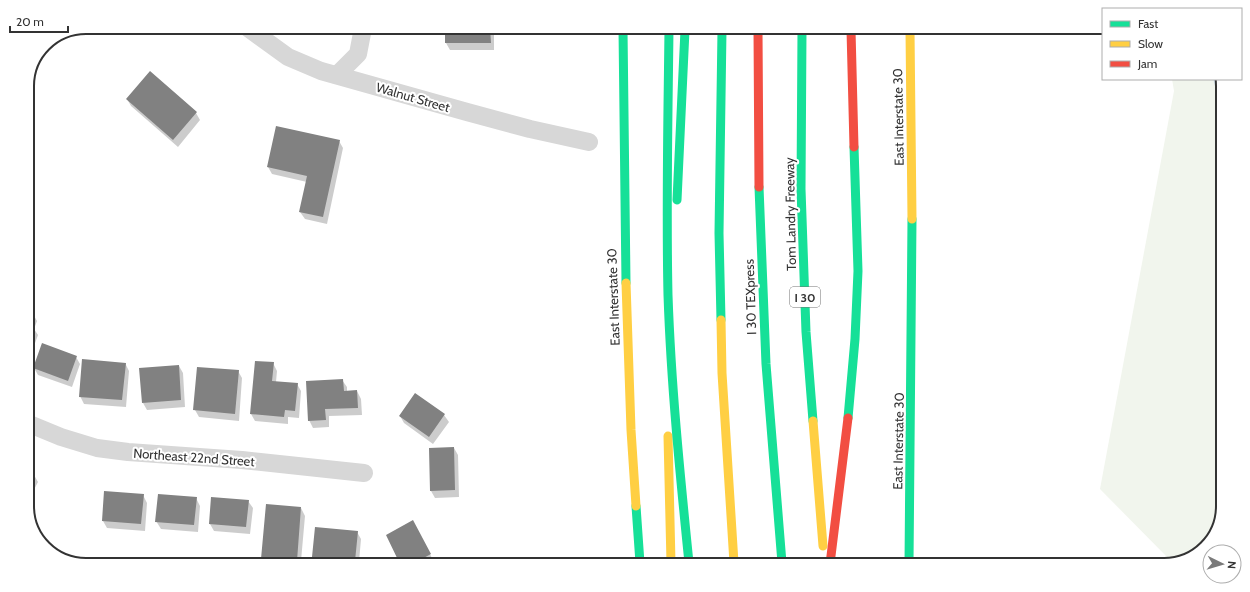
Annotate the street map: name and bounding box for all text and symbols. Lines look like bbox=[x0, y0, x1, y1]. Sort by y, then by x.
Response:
scale bar bbox=[10, 8, 68, 34]
legend bbox=[1102, 8, 1242, 80]
text: 20 m bbox=[16, 14, 44, 29]
text: Fast bbox=[1138, 16, 1158, 31]
text: Slow bbox=[1138, 36, 1163, 51]
text: Jam bbox=[1137, 56, 1157, 71]
street label: East Interstate 30 bbox=[889, 68, 907, 166]
street label: Walnut Street bbox=[374, 79, 452, 115]
street label: Tom Landry Freeway bbox=[781, 157, 799, 271]
street label: East Interstate 30 bbox=[603, 248, 623, 346]
street label: I 30 TEXpress bbox=[741, 258, 759, 335]
road number: I 30 bbox=[790, 287, 820, 307]
street label: East Interstate 30 bbox=[889, 392, 907, 490]
street label: Northeast 22nd Street bbox=[133, 445, 256, 469]
north arrow bbox=[1202, 544, 1242, 584]
text: N bbox=[1225, 560, 1239, 569]

